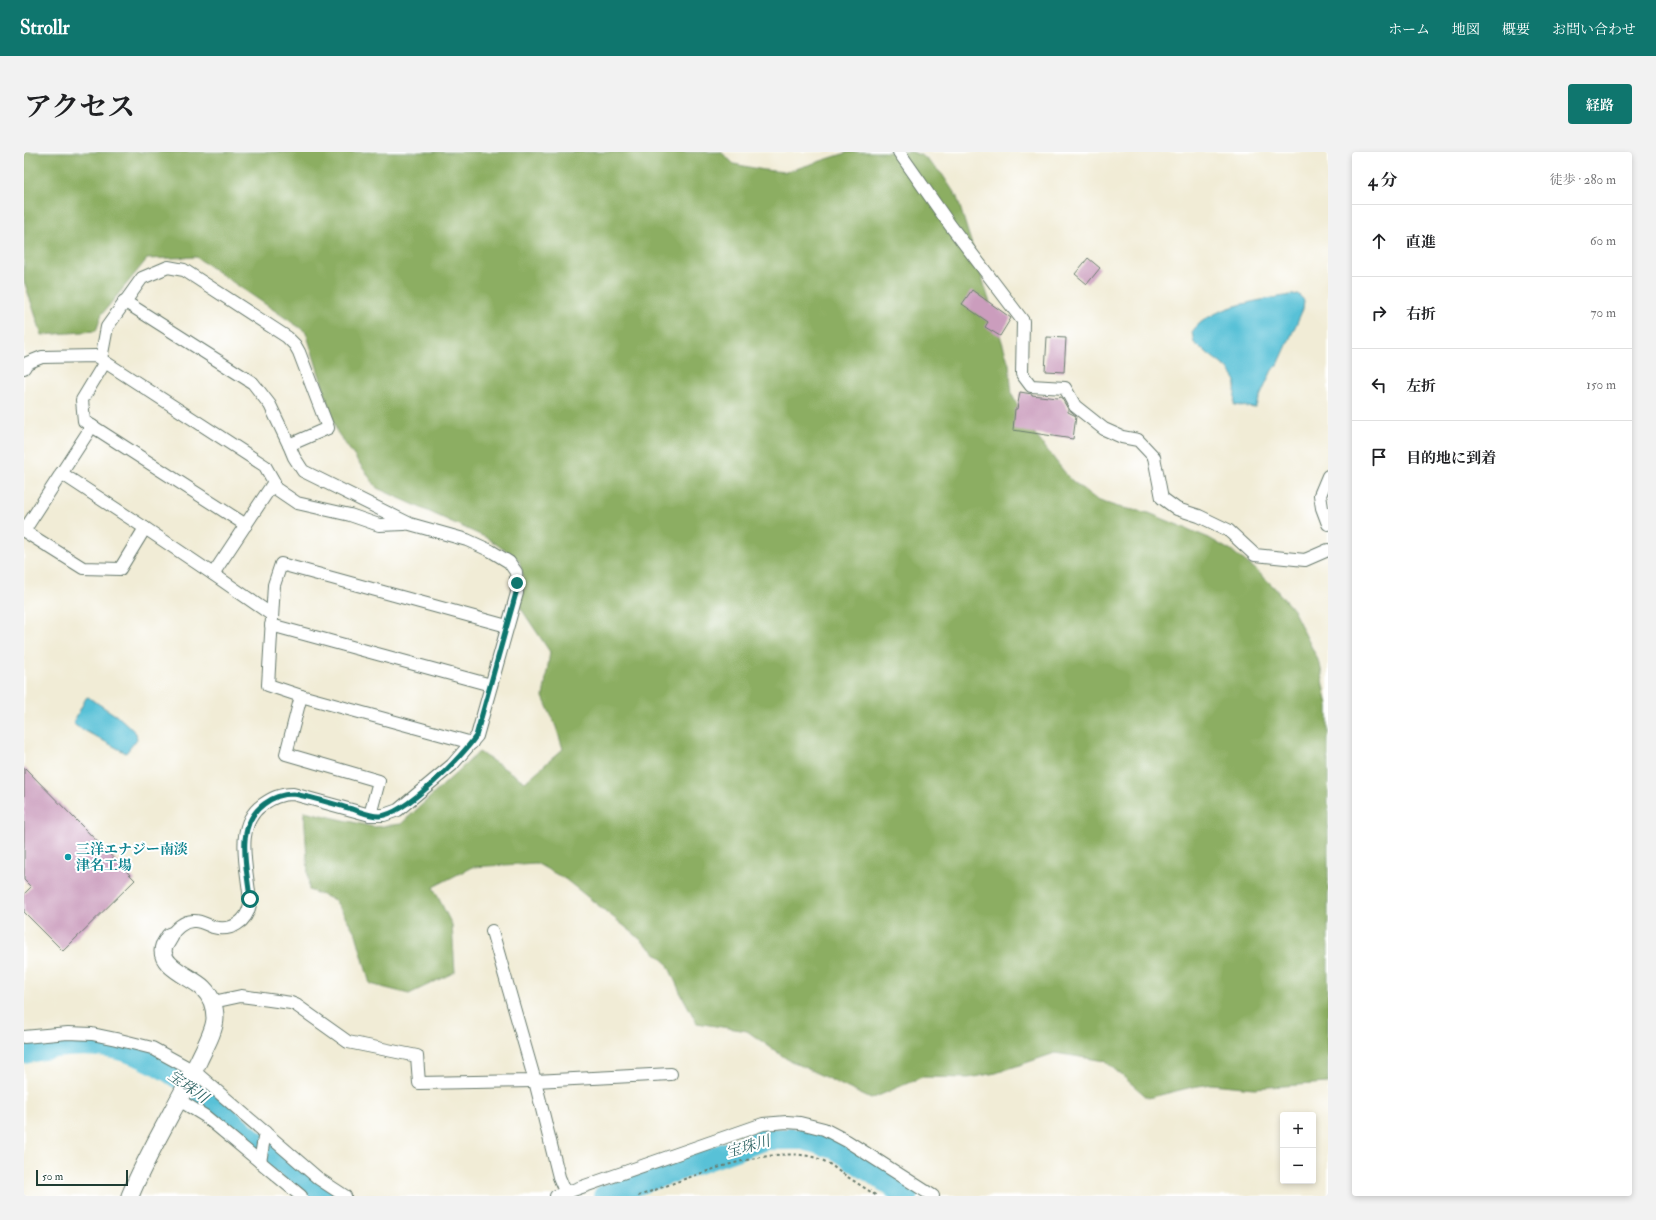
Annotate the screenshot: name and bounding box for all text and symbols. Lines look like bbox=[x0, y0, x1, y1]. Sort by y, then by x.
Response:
text: Strollr bbox=[20, 16, 70, 40]
text: ホーム bbox=[1388, 21, 1430, 38]
text: 地図 bbox=[1452, 21, 1480, 38]
text: 概要 bbox=[1502, 21, 1530, 38]
text: お問い合わせ bbox=[1552, 21, 1636, 38]
button: 経路 bbox=[1568, 84, 1632, 124]
text: アクセス bbox=[24, 90, 135, 125]
text: 4 分 bbox=[1368, 170, 1398, 191]
text: 徒歩 · 280 m bbox=[1550, 172, 1616, 188]
icon: ahead bbox=[1368, 230, 1390, 252]
text: 直進 bbox=[1406, 233, 1436, 252]
text: 60 m bbox=[1590, 233, 1616, 249]
icon: right bbox=[1368, 302, 1390, 324]
text: 右折 bbox=[1406, 305, 1436, 324]
text: 70 m bbox=[1591, 305, 1616, 321]
icon: left bbox=[1368, 374, 1390, 396]
text: 左折 bbox=[1406, 377, 1436, 396]
text: 150 m bbox=[1586, 377, 1616, 393]
icon: arrive bbox=[1368, 446, 1390, 468]
text: 目的地に到着 bbox=[1406, 449, 1496, 468]
route end bbox=[508, 574, 526, 592]
place label: 三洋エナジー南淡 津名工場 bbox=[76, 841, 188, 874]
marker: 三洋エナジー南淡 津名工場 bbox=[63, 852, 73, 862]
route start bbox=[241, 890, 259, 908]
water label: 宝珠川 bbox=[164, 1066, 214, 1109]
map controls bbox=[1280, 1112, 1316, 1184]
button: + bbox=[1280, 1112, 1316, 1148]
water label: 宝珠川 bbox=[724, 1131, 774, 1162]
button: − bbox=[1280, 1148, 1316, 1184]
scale bar bbox=[36, 1168, 128, 1187]
text: 50 m bbox=[42, 1170, 63, 1183]

